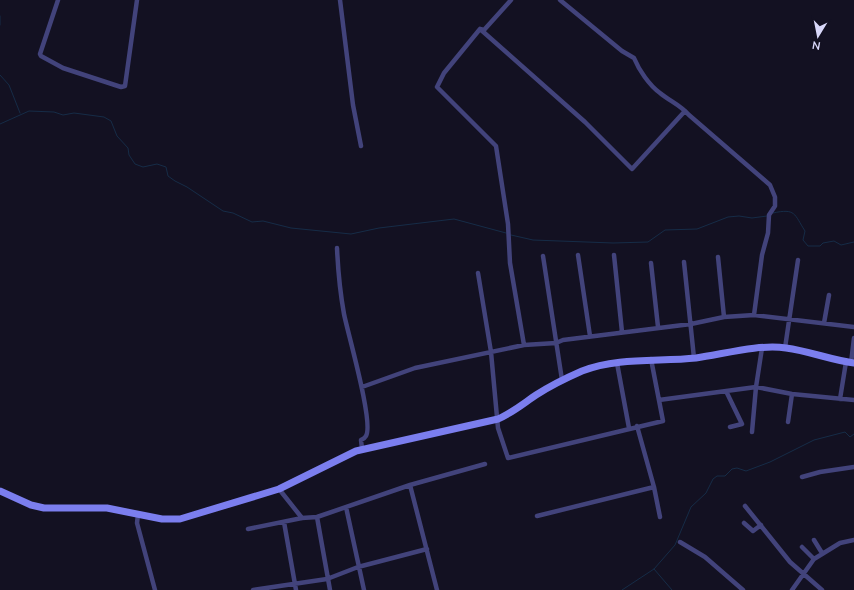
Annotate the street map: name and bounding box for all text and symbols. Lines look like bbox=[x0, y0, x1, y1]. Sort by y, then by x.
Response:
north arrow bbox=[798, 16, 838, 56]
text: N bbox=[811, 37, 822, 53]

